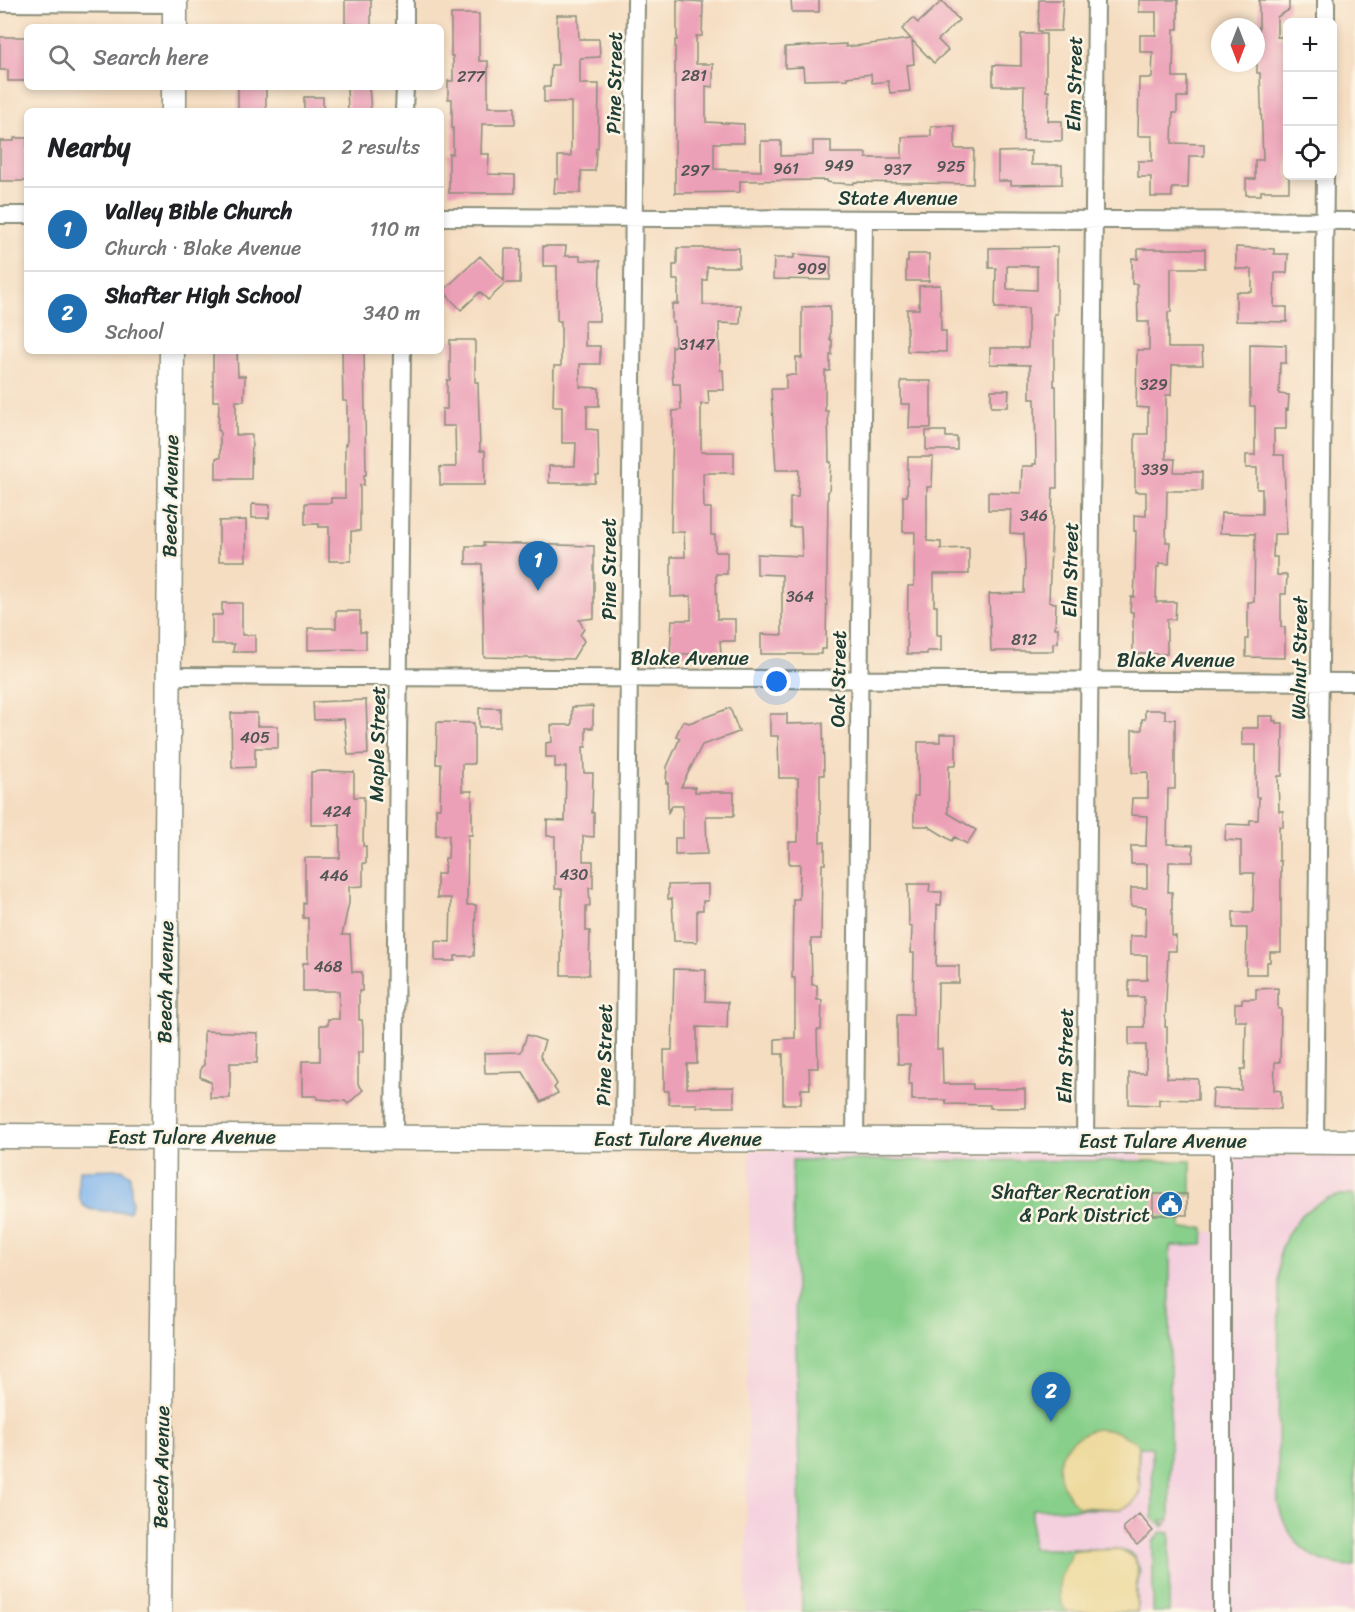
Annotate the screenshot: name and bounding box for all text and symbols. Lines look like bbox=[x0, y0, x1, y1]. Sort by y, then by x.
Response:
north arrow bbox=[1211, 18, 1265, 72]
map controls bbox=[1283, 18, 1337, 180]
button: + bbox=[1283, 18, 1337, 72]
search box bbox=[24, 24, 444, 90]
street label: Pine Street bbox=[596, 31, 633, 134]
street label: Elm Street bbox=[1056, 36, 1093, 132]
text: Search here bbox=[93, 38, 209, 77]
icon: search bbox=[45, 41, 78, 74]
house number: 281 bbox=[681, 61, 707, 90]
house number: 277 bbox=[457, 62, 486, 91]
button: − bbox=[1283, 72, 1337, 126]
text: Nearby bbox=[48, 124, 130, 170]
button: locate bbox=[1283, 126, 1337, 180]
text: 2 results bbox=[341, 130, 420, 165]
house number: 949 bbox=[824, 151, 854, 180]
house number: 925 bbox=[937, 152, 966, 181]
house number: 961 bbox=[773, 154, 799, 183]
house number: 937 bbox=[883, 155, 912, 184]
house number: 297 bbox=[681, 156, 710, 185]
street label: State Avenue bbox=[838, 181, 958, 216]
text: Valley Bible Church bbox=[105, 192, 292, 231]
text: 1 bbox=[63, 212, 72, 247]
text: 110 m bbox=[370, 212, 420, 247]
text: Church · Blake Avenue bbox=[105, 231, 301, 266]
house number: 909 bbox=[797, 254, 827, 283]
text: Shafter High School bbox=[105, 276, 301, 315]
text: 2 bbox=[62, 296, 73, 331]
text: 340 m bbox=[363, 296, 420, 331]
text: School bbox=[105, 315, 164, 350]
house number: 3147 bbox=[680, 330, 715, 359]
house number: 329 bbox=[1140, 370, 1168, 399]
street label: Beech Avenue bbox=[152, 434, 189, 558]
house number: 339 bbox=[1141, 455, 1169, 484]
house number: 346 bbox=[1020, 501, 1048, 530]
street label: Pine Street bbox=[592, 518, 627, 620]
street label: Elm Street bbox=[1052, 522, 1089, 618]
pin: 1 bbox=[518, 542, 558, 591]
house number: 364 bbox=[786, 582, 814, 611]
street label: Walnut Street bbox=[1281, 595, 1318, 720]
house number: 812 bbox=[1011, 625, 1037, 654]
street label: Oak Street bbox=[820, 630, 857, 728]
street label: Blake Avenue bbox=[631, 641, 749, 676]
street label: Blake Avenue bbox=[1117, 643, 1235, 678]
your location bbox=[762, 667, 791, 696]
street label: Maple Street bbox=[359, 686, 396, 802]
house number: 405 bbox=[240, 723, 270, 752]
house number: 424 bbox=[322, 797, 352, 826]
house number: 430 bbox=[560, 860, 588, 889]
house number: 446 bbox=[319, 861, 349, 890]
street label: Beech Avenue bbox=[147, 920, 184, 1044]
house number: 468 bbox=[314, 952, 343, 981]
street label: Pine Street bbox=[586, 1003, 623, 1106]
street label: Elm Street bbox=[1047, 1008, 1084, 1104]
street label: East Tulare Avenue bbox=[108, 1120, 276, 1155]
street label: East Tulare Avenue bbox=[594, 1122, 762, 1157]
street label: East Tulare Avenue bbox=[1079, 1124, 1247, 1159]
place label: Shafter Recration & Park District bbox=[991, 1175, 1150, 1233]
public building icon: Shafter Recration & Park District bbox=[1155, 1189, 1185, 1219]
pin: 2 bbox=[1032, 1372, 1070, 1422]
street label: Beech Avenue bbox=[143, 1405, 180, 1529]

